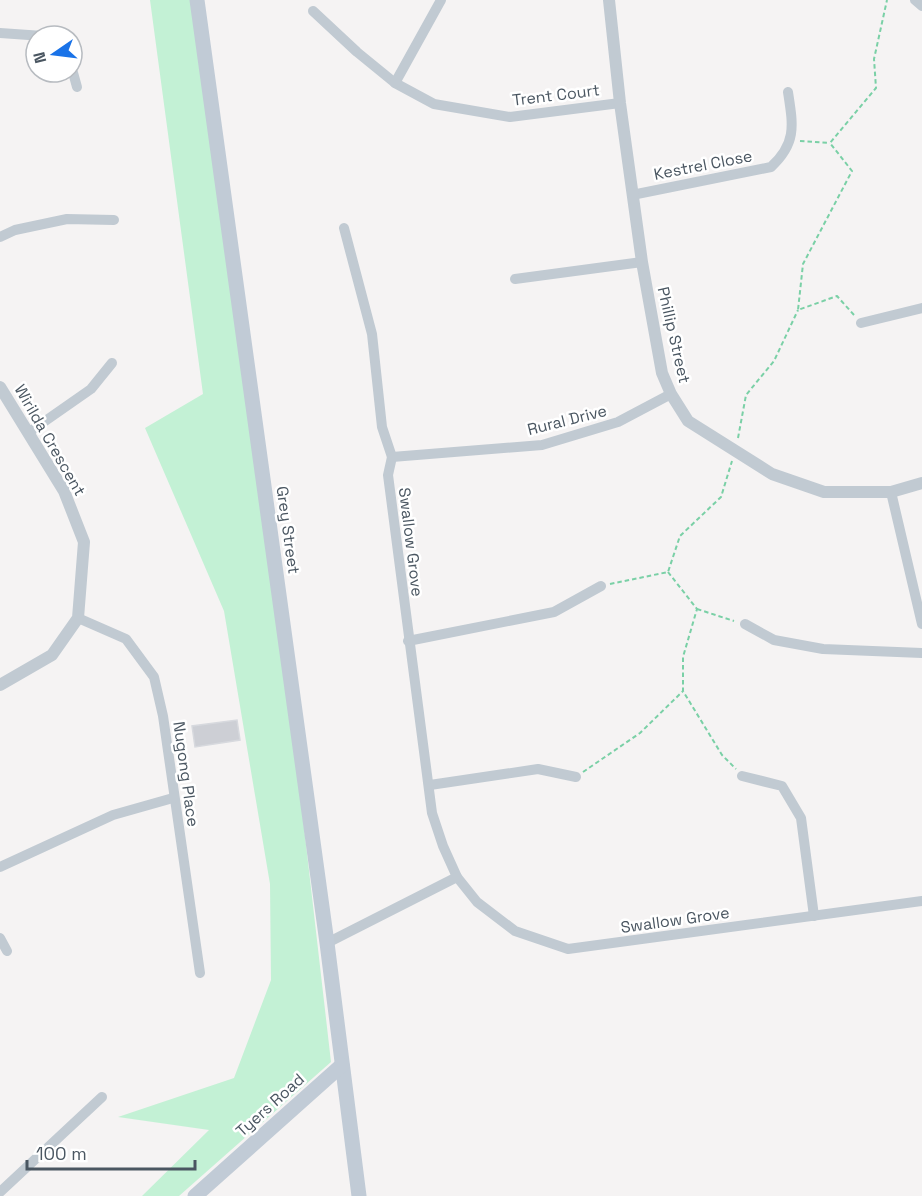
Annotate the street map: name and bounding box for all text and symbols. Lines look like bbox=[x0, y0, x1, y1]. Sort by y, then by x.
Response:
north arrow bbox=[24, 24, 84, 84]
text: N bbox=[28, 50, 51, 65]
street label: Trent Court bbox=[511, 79, 601, 111]
street label: Kestrel Close bbox=[652, 145, 754, 185]
street label: Phillip Street bbox=[653, 285, 695, 385]
street label: Wirilda Crescent bbox=[10, 380, 90, 500]
street label: Rural Drive bbox=[525, 400, 609, 440]
street label: Grey Street bbox=[271, 485, 305, 575]
street label: Swallow Grove bbox=[394, 486, 428, 598]
street label: Nugong Place bbox=[168, 720, 204, 828]
street label: Swallow Grove bbox=[619, 902, 731, 938]
street label: Tyers Road bbox=[231, 1069, 309, 1141]
scale bar bbox=[27, 1133, 195, 1171]
text: 100 m bbox=[36, 1142, 87, 1165]

